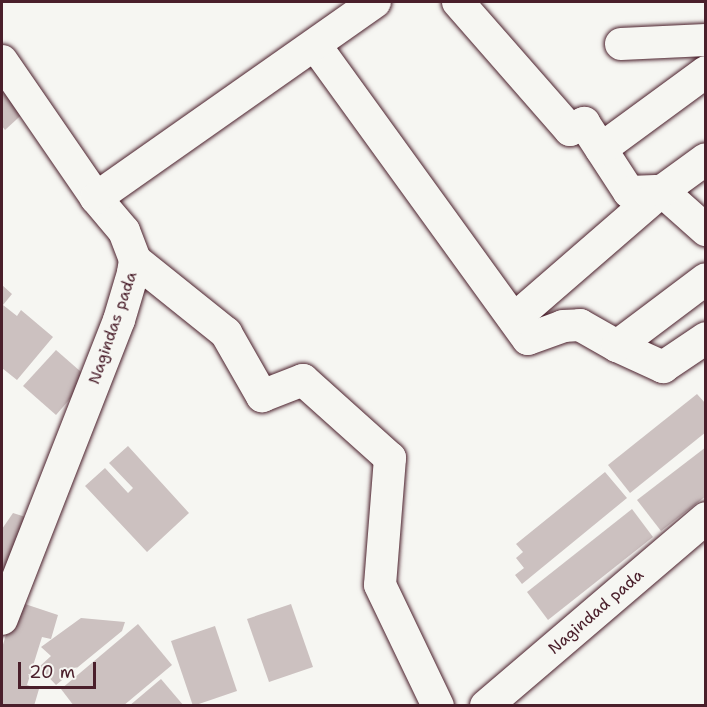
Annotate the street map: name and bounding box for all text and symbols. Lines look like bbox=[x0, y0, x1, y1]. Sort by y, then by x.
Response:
street label: Nagindas pada bbox=[85, 269, 141, 387]
street label: Nagindad pada bbox=[544, 565, 648, 659]
scale bar bbox=[21, 650, 99, 688]
text: 20 m bbox=[29, 660, 75, 684]

